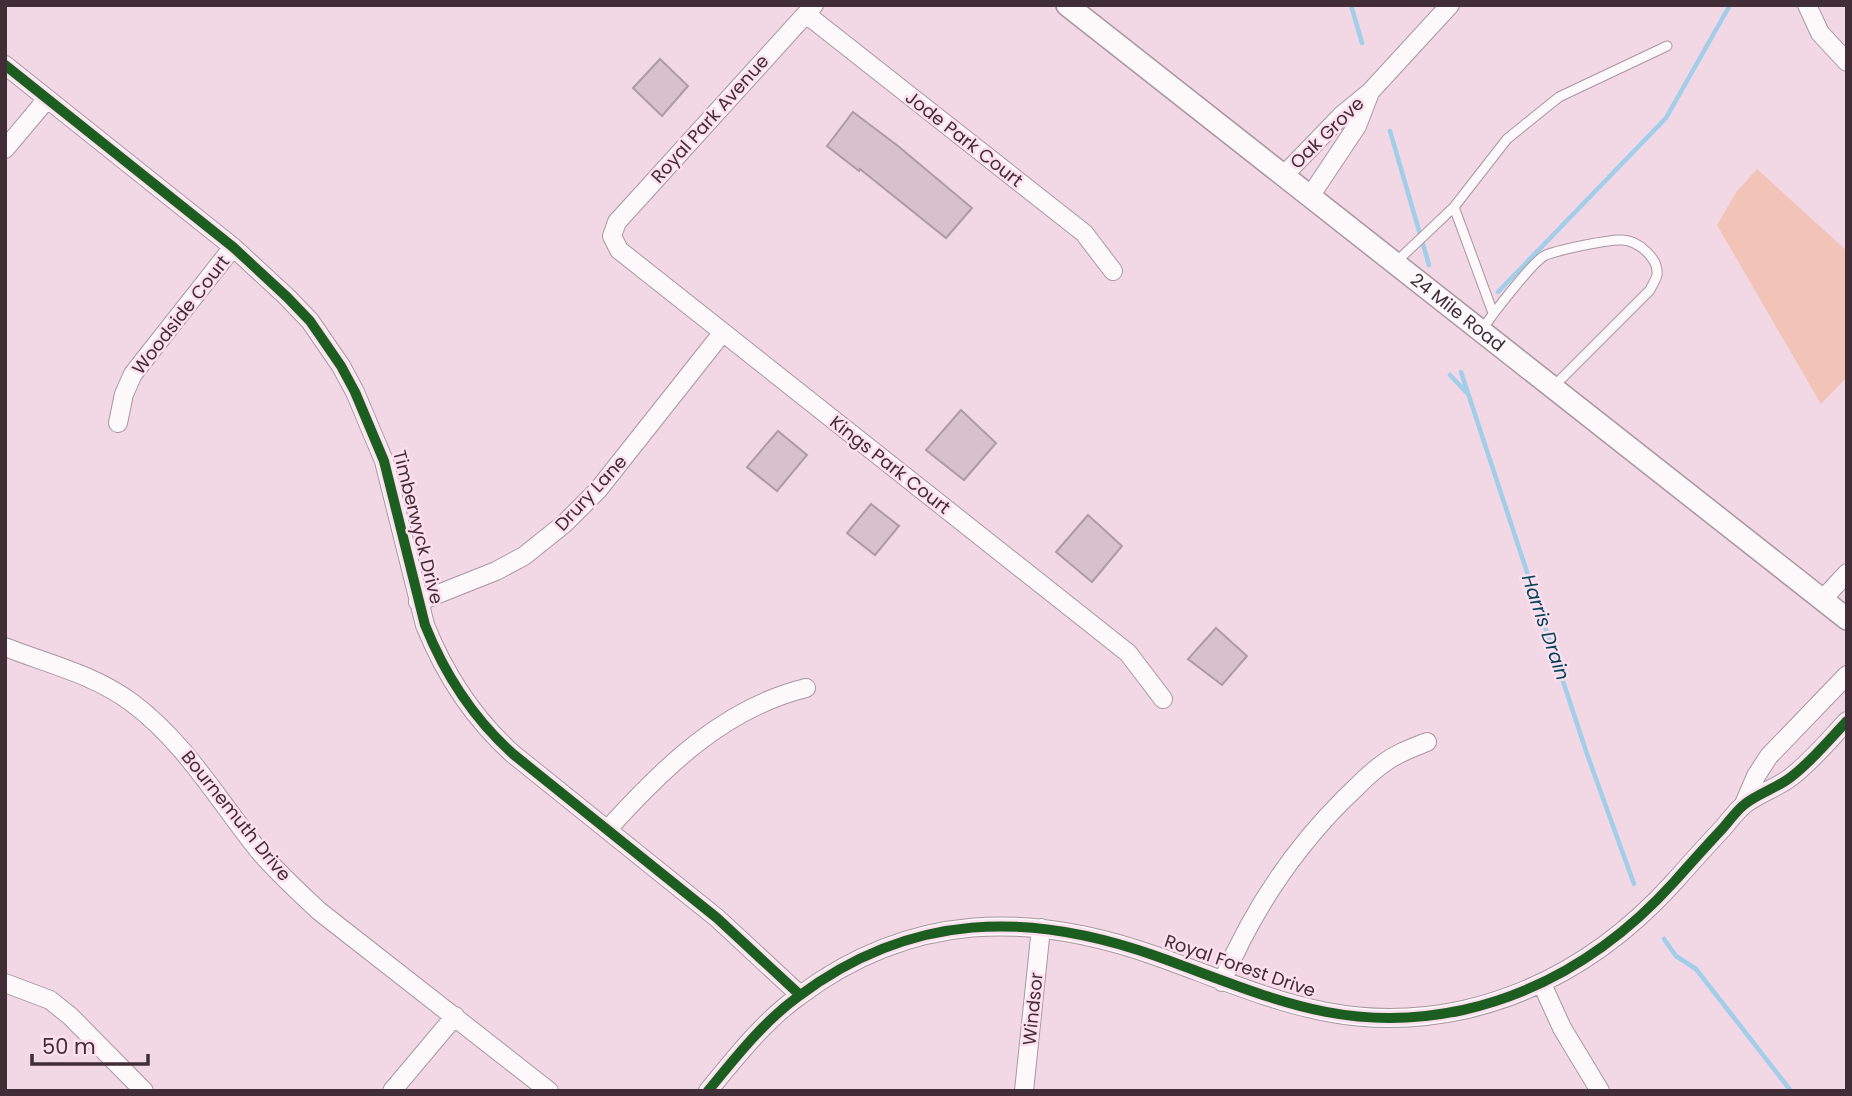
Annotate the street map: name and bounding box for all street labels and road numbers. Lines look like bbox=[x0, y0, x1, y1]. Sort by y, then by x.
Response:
street label: Royal Park Avenue bbox=[645, 49, 774, 188]
street label: Jode Park Court bbox=[900, 85, 1028, 192]
street label: Oak Grove bbox=[1284, 91, 1369, 174]
street label: Woodside Court bbox=[126, 250, 235, 379]
street label: 24 Mile Road bbox=[1405, 267, 1510, 357]
street label: Kings Park Court bbox=[825, 410, 956, 520]
street label: Timberwyck Drive bbox=[387, 447, 450, 606]
street label: Drury Lane bbox=[549, 449, 632, 536]
street label: Bournemuth Drive bbox=[176, 745, 297, 886]
street label: Royal Forest Drive bbox=[1161, 928, 1319, 1003]
street label: Windsor bbox=[1016, 971, 1049, 1047]

